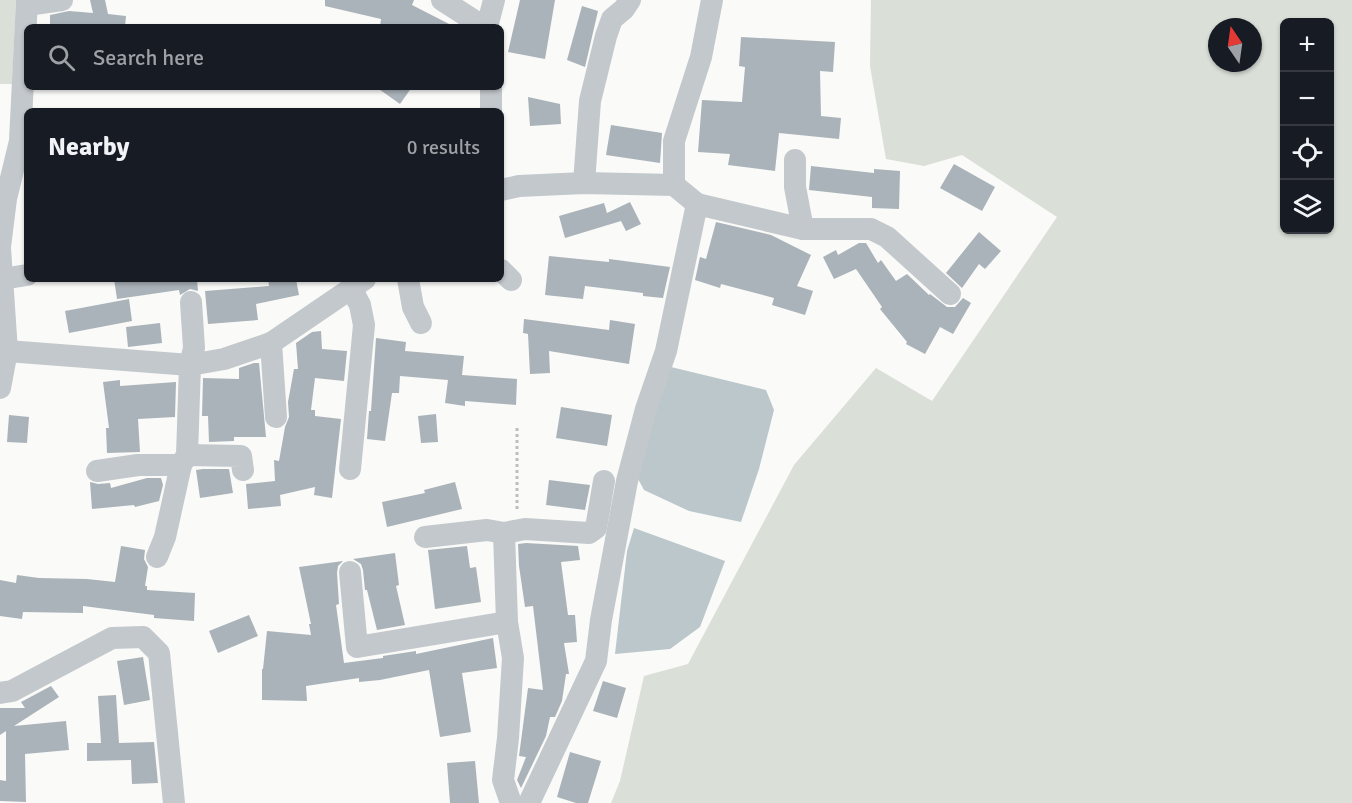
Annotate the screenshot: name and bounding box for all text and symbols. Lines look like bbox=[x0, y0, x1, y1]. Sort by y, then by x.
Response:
north arrow bbox=[1208, 18, 1262, 72]
map controls bbox=[1280, 18, 1334, 234]
button: + bbox=[1280, 18, 1334, 72]
search box bbox=[24, 24, 504, 90]
icon: search bbox=[45, 41, 78, 74]
text: Search here bbox=[93, 44, 204, 71]
button: − bbox=[1280, 72, 1334, 126]
button: locate bbox=[1280, 126, 1334, 180]
text: Nearby bbox=[48, 131, 129, 163]
text: 0 results bbox=[407, 135, 480, 160]
button: layers bbox=[1280, 180, 1334, 234]

